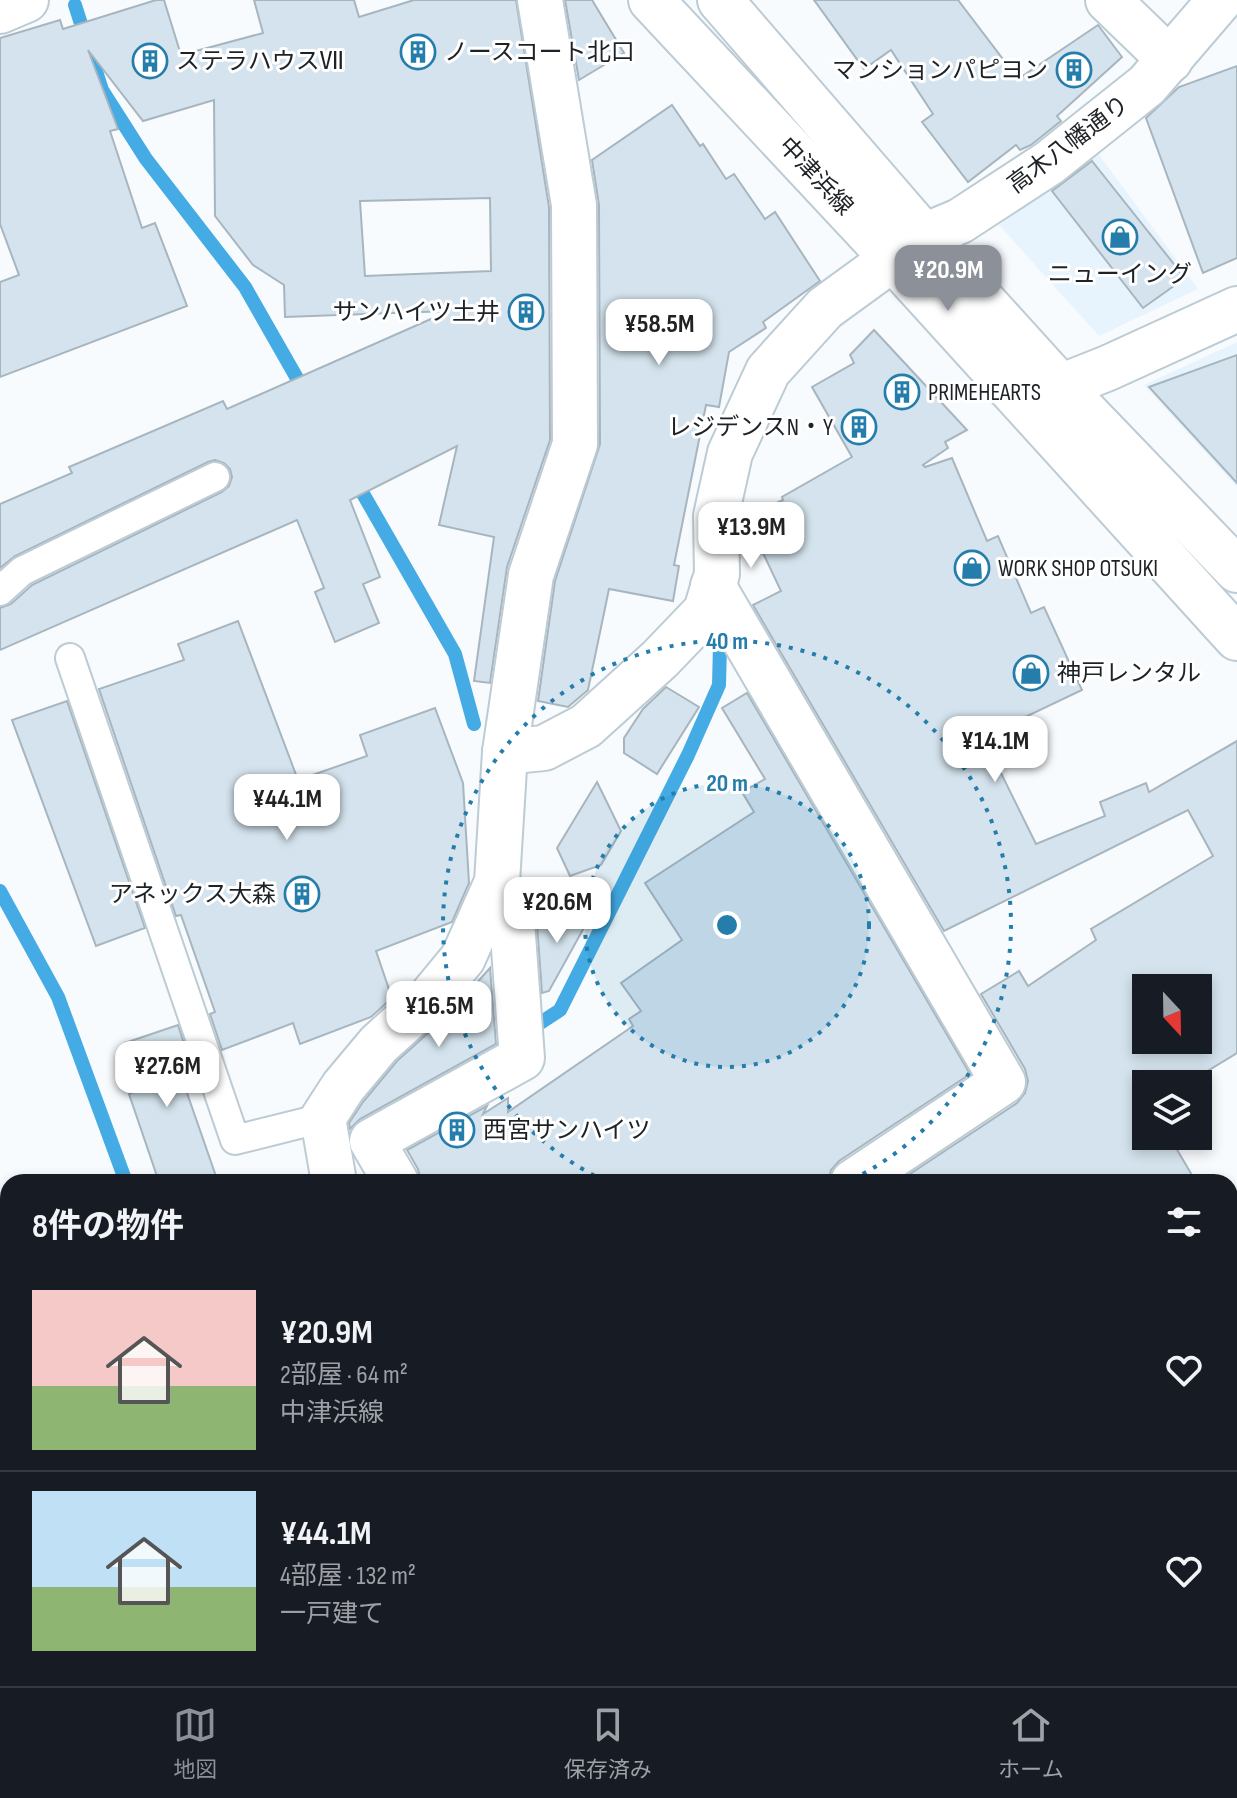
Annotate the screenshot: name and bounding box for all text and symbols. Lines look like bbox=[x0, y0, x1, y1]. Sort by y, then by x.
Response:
building icon: ノースコート北口 bbox=[399, 33, 437, 71]
place label: ノースコート北口 bbox=[444, 38, 635, 67]
building icon: ステラハウスⅦ bbox=[131, 42, 169, 80]
place label: ステラハウスⅦ bbox=[176, 47, 344, 76]
building icon: マンションパピヨン bbox=[1055, 51, 1093, 89]
place label: マンションパピヨン bbox=[832, 56, 1048, 85]
street label: 高木八幡通り bbox=[1002, 89, 1135, 199]
street label: 中津浜線 bbox=[772, 131, 859, 221]
shop icon: ニューイング bbox=[1101, 218, 1139, 256]
pin: ¥20.9M bbox=[883, 245, 1013, 313]
text: ¥20.9M bbox=[913, 255, 983, 286]
place label: ニューイング bbox=[1048, 260, 1192, 289]
building icon: サンハイツ土井 bbox=[507, 293, 545, 331]
place label: サンハイツ土井 bbox=[332, 298, 500, 327]
pin: ¥58.5M bbox=[594, 299, 724, 367]
text: ¥58.5M bbox=[624, 309, 694, 340]
building icon: PRIMEHEARTS bbox=[883, 373, 921, 411]
place label: PRIMEHEARTS bbox=[928, 378, 1041, 407]
building icon: レジデンスN・Y bbox=[840, 408, 878, 446]
place label: レジデンスN・Y bbox=[667, 413, 833, 442]
pin: ¥13.9M bbox=[686, 502, 816, 570]
text: ¥13.9M bbox=[716, 512, 786, 543]
shop icon: WORK SHOP OTSUKI bbox=[953, 549, 991, 587]
place label: WORK SHOP OTSUKI bbox=[998, 554, 1158, 583]
text: 40 m bbox=[706, 627, 748, 656]
shop icon: 神戸レンタル bbox=[1012, 654, 1050, 692]
place label: 神戸レンタル bbox=[1057, 659, 1201, 688]
pin: ¥14.1M bbox=[930, 716, 1060, 784]
text: ¥14.1M bbox=[961, 726, 1029, 757]
text: 20 m bbox=[706, 769, 748, 798]
pin: ¥44.1M bbox=[222, 774, 352, 842]
text: ¥44.1M bbox=[252, 784, 322, 815]
building icon: アネックス大森 bbox=[283, 875, 321, 913]
pin: ¥20.6M bbox=[492, 877, 622, 945]
place label: アネックス大森 bbox=[109, 880, 276, 909]
text: ¥20.6M bbox=[522, 887, 592, 918]
centre of rings bbox=[713, 911, 741, 939]
north arrow bbox=[1132, 974, 1212, 1054]
map controls bbox=[1132, 974, 1212, 1150]
pin: ¥16.5M bbox=[374, 981, 504, 1049]
text: ¥16.5M bbox=[404, 991, 474, 1022]
pin: ¥27.6M bbox=[102, 1041, 232, 1109]
text: ¥27.6M bbox=[133, 1051, 201, 1082]
button: layers bbox=[1132, 1070, 1212, 1150]
building icon: 西宮サンハイツ bbox=[438, 1111, 476, 1149]
place label: 西宮サンハイツ bbox=[483, 1116, 651, 1145]
icon: filters bbox=[1162, 1200, 1206, 1244]
text: 8件の物件 bbox=[32, 1206, 184, 1247]
text: ¥20.9M bbox=[280, 1312, 373, 1353]
icon: home bbox=[96, 1322, 192, 1418]
icon: heart bbox=[1162, 1348, 1206, 1392]
text: 2部屋 · 64 m² bbox=[280, 1360, 408, 1391]
text: 中津浜線 bbox=[280, 1398, 384, 1429]
text: ¥44.1M bbox=[280, 1513, 372, 1554]
icon: home bbox=[96, 1523, 192, 1619]
icon: heart bbox=[1162, 1549, 1206, 1593]
text: 4部屋 · 132 m² bbox=[280, 1561, 416, 1592]
text: 一戸建て bbox=[280, 1599, 384, 1630]
tab: 地図 bbox=[173, 1703, 217, 1784]
tab: 保存済み bbox=[564, 1703, 652, 1784]
tab: ホーム bbox=[998, 1703, 1064, 1784]

